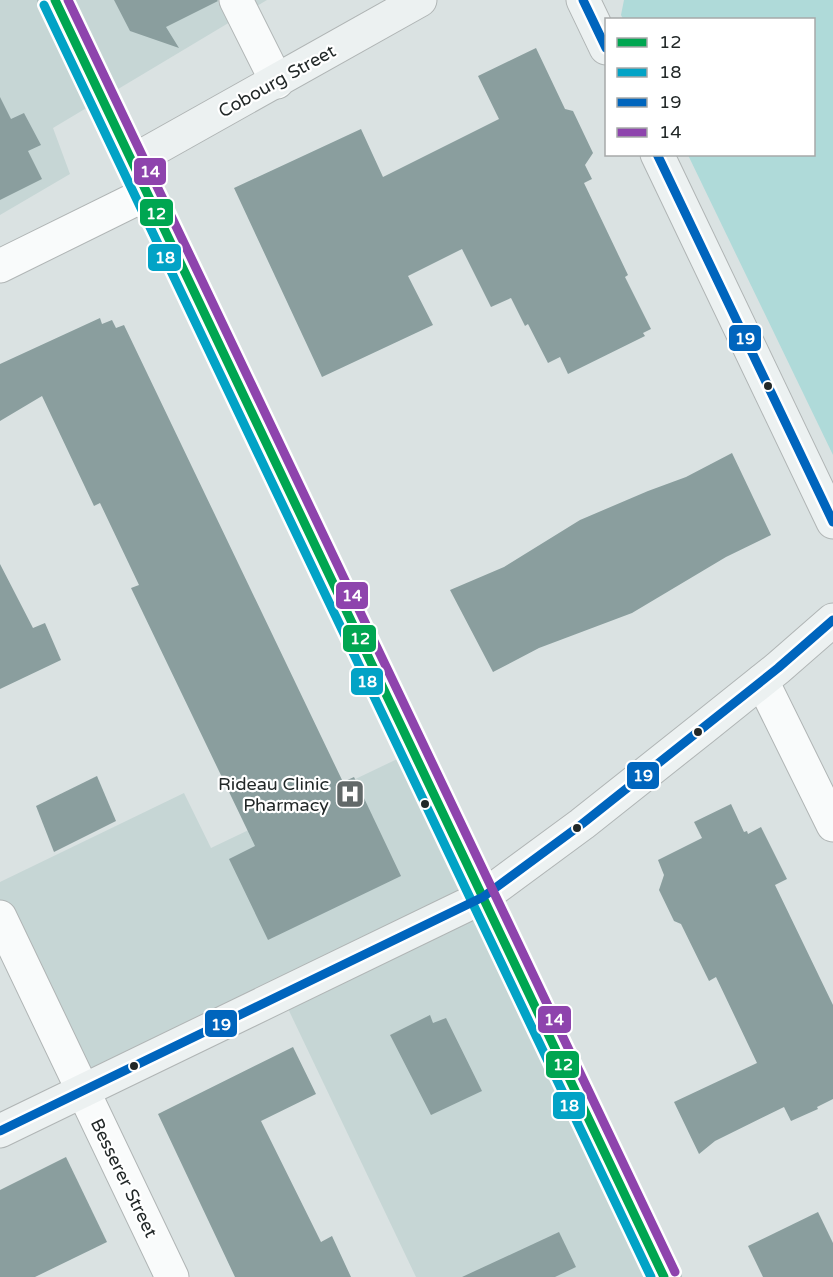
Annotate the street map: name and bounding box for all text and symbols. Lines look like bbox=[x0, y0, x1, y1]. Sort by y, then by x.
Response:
legend bbox=[605, 18, 815, 156]
text: 12 bbox=[659, 31, 682, 53]
street label: Cobourg Street bbox=[215, 40, 340, 122]
text: 18 bbox=[659, 61, 682, 83]
text: 19 bbox=[659, 91, 682, 113]
text: 14 bbox=[659, 121, 682, 143]
line badge: 14 bbox=[133, 157, 167, 186]
text: 14 bbox=[140, 162, 160, 182]
line badge: 12 bbox=[139, 198, 174, 227]
text: 12 bbox=[146, 204, 166, 224]
line badge: 18 bbox=[147, 243, 182, 272]
text: 18 bbox=[155, 248, 175, 268]
line badge: 19 bbox=[728, 324, 762, 352]
text: 19 bbox=[735, 329, 755, 349]
unlabelled marker bbox=[762, 380, 774, 392]
line badge: 14 bbox=[335, 581, 369, 610]
text: 14 bbox=[342, 586, 362, 606]
line badge: 12 bbox=[342, 624, 377, 653]
text: 12 bbox=[350, 629, 370, 649]
line badge: 18 bbox=[350, 667, 384, 696]
text: 18 bbox=[357, 672, 377, 692]
unlabelled marker bbox=[692, 726, 704, 738]
line badge: 19 bbox=[626, 761, 660, 790]
text: 19 bbox=[633, 766, 653, 786]
place label: Rideau Clinic Pharmacy bbox=[218, 773, 329, 816]
hospital icon: Rideau Clinic Pharmacy bbox=[334, 778, 366, 810]
unlabelled marker bbox=[419, 798, 431, 810]
unlabelled marker bbox=[571, 822, 583, 834]
line badge: 14 bbox=[537, 1005, 572, 1034]
line badge: 19 bbox=[204, 1009, 238, 1038]
text: 14 bbox=[544, 1010, 564, 1030]
text: 19 bbox=[211, 1015, 231, 1035]
line badge: 12 bbox=[545, 1050, 580, 1079]
text: 12 bbox=[553, 1055, 573, 1075]
unlabelled marker bbox=[128, 1060, 140, 1072]
line badge: 18 bbox=[552, 1091, 586, 1120]
text: 18 bbox=[559, 1096, 579, 1116]
street label: Besserer Street bbox=[86, 1115, 162, 1241]

